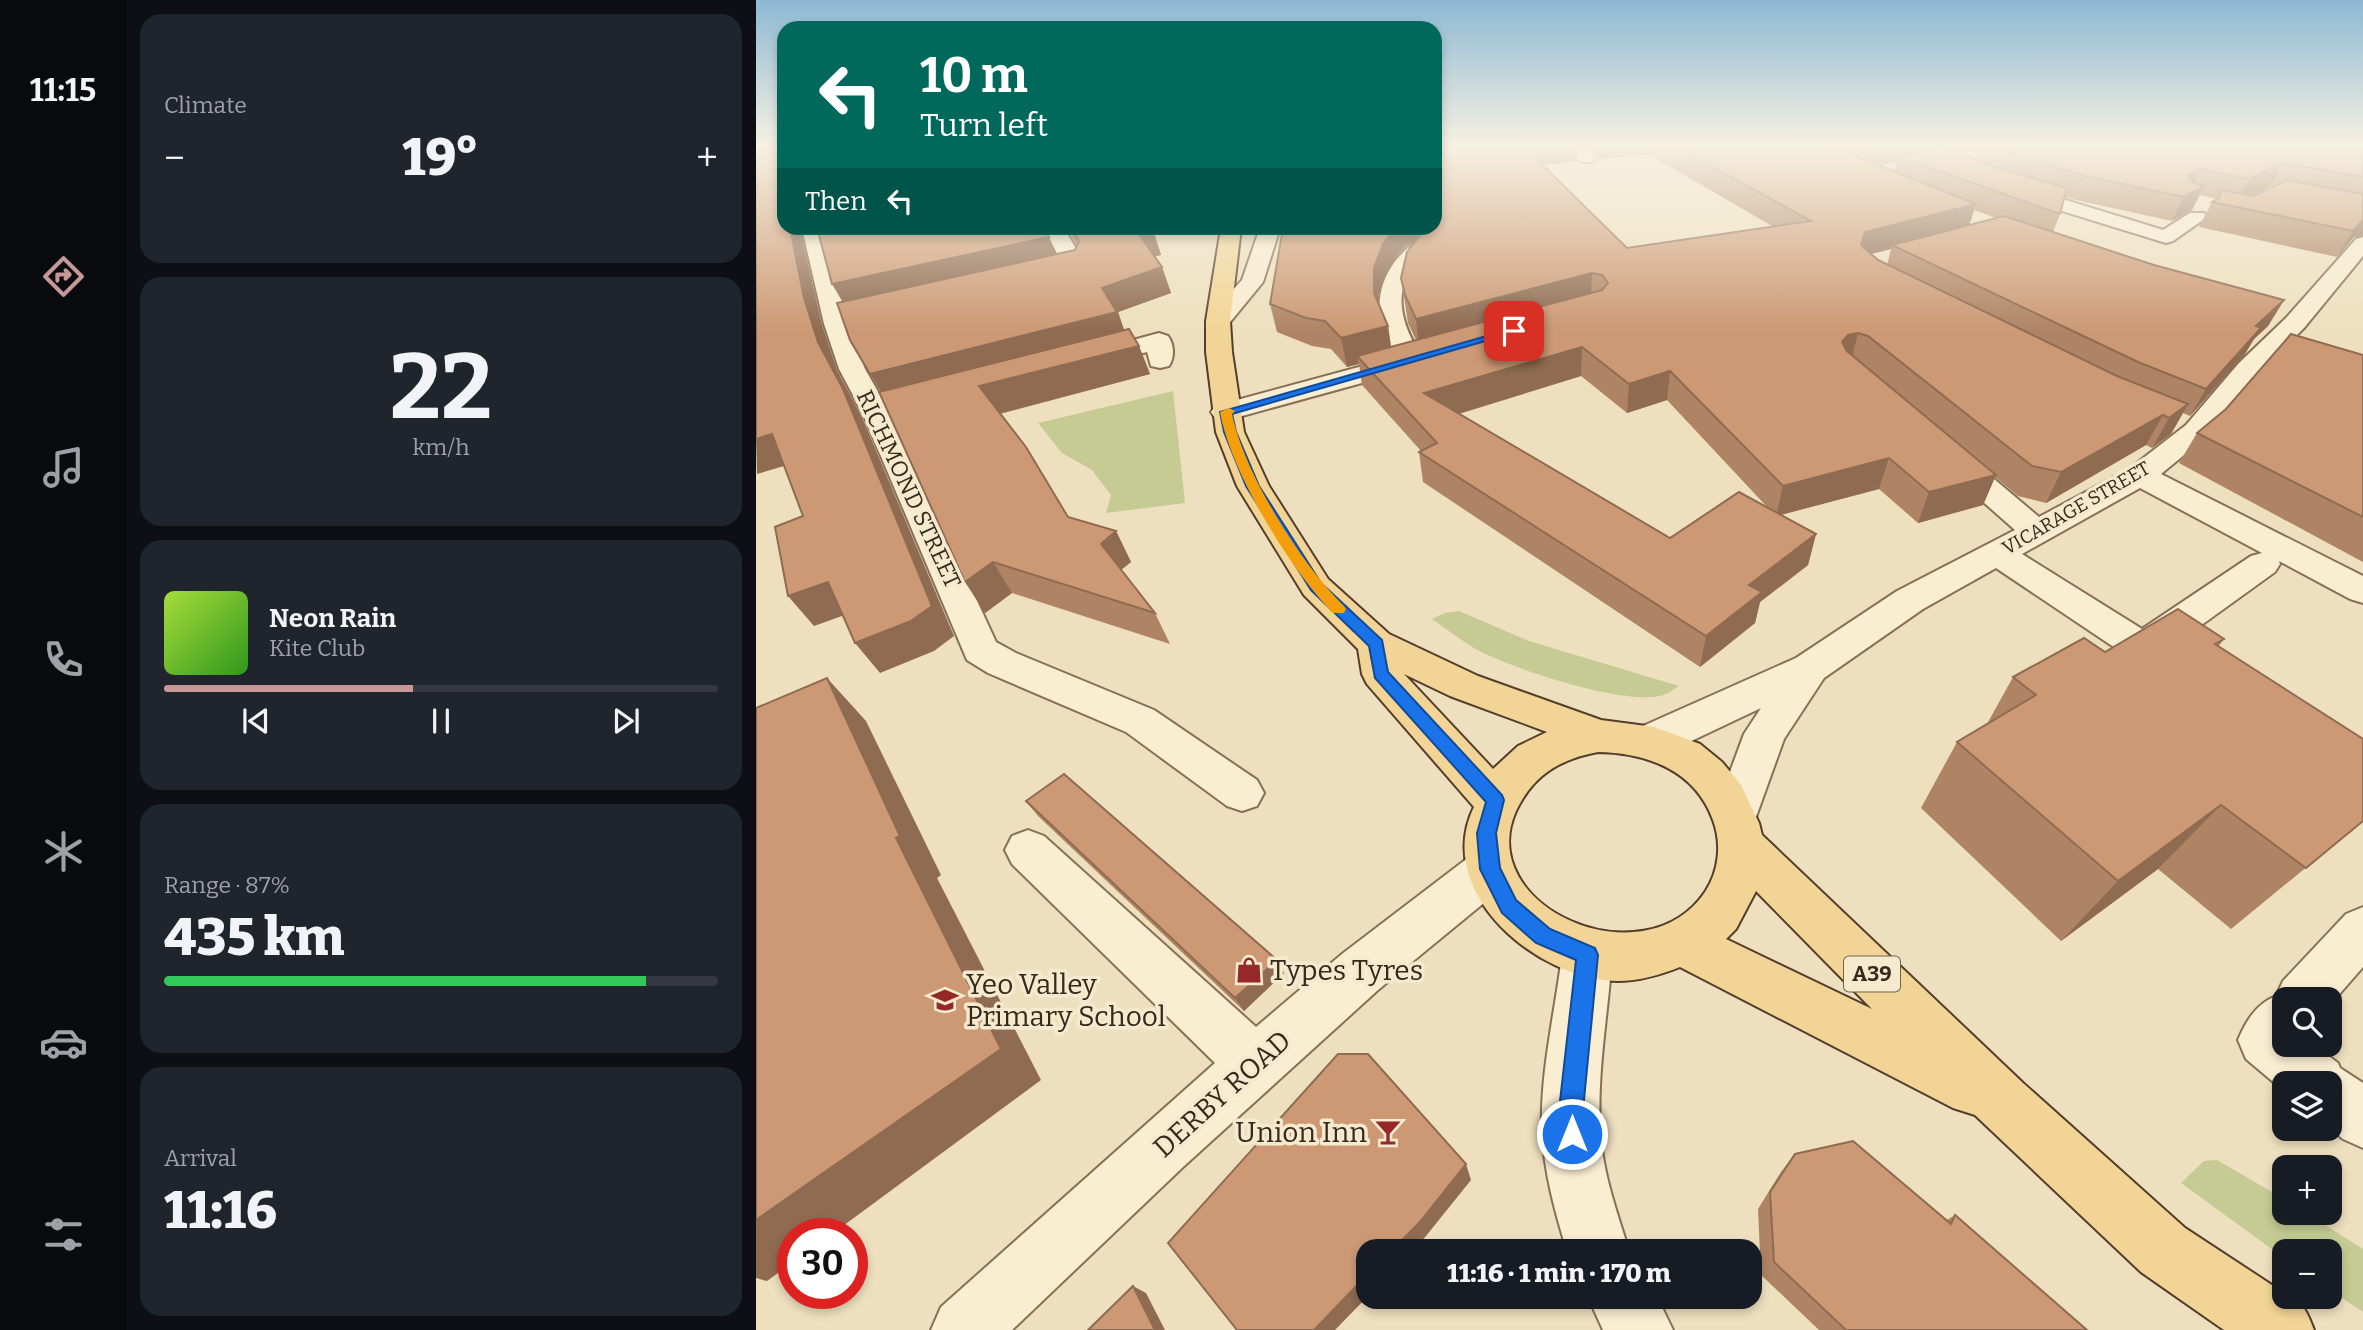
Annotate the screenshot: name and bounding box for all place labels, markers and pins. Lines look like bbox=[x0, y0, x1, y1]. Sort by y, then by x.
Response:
pin bbox=[1484, 301, 1544, 361]
place label: Types Tyres bbox=[1270, 954, 1423, 987]
shop icon: Types Tyres bbox=[1234, 955, 1264, 985]
place label: Yeo Valley Primary School bbox=[966, 968, 1166, 1033]
school or university icon: Yeo Valley Primary School bbox=[930, 985, 960, 1015]
place label: Union Inn bbox=[1235, 1116, 1367, 1149]
bar icon: Union Inn bbox=[1373, 1117, 1403, 1147]

